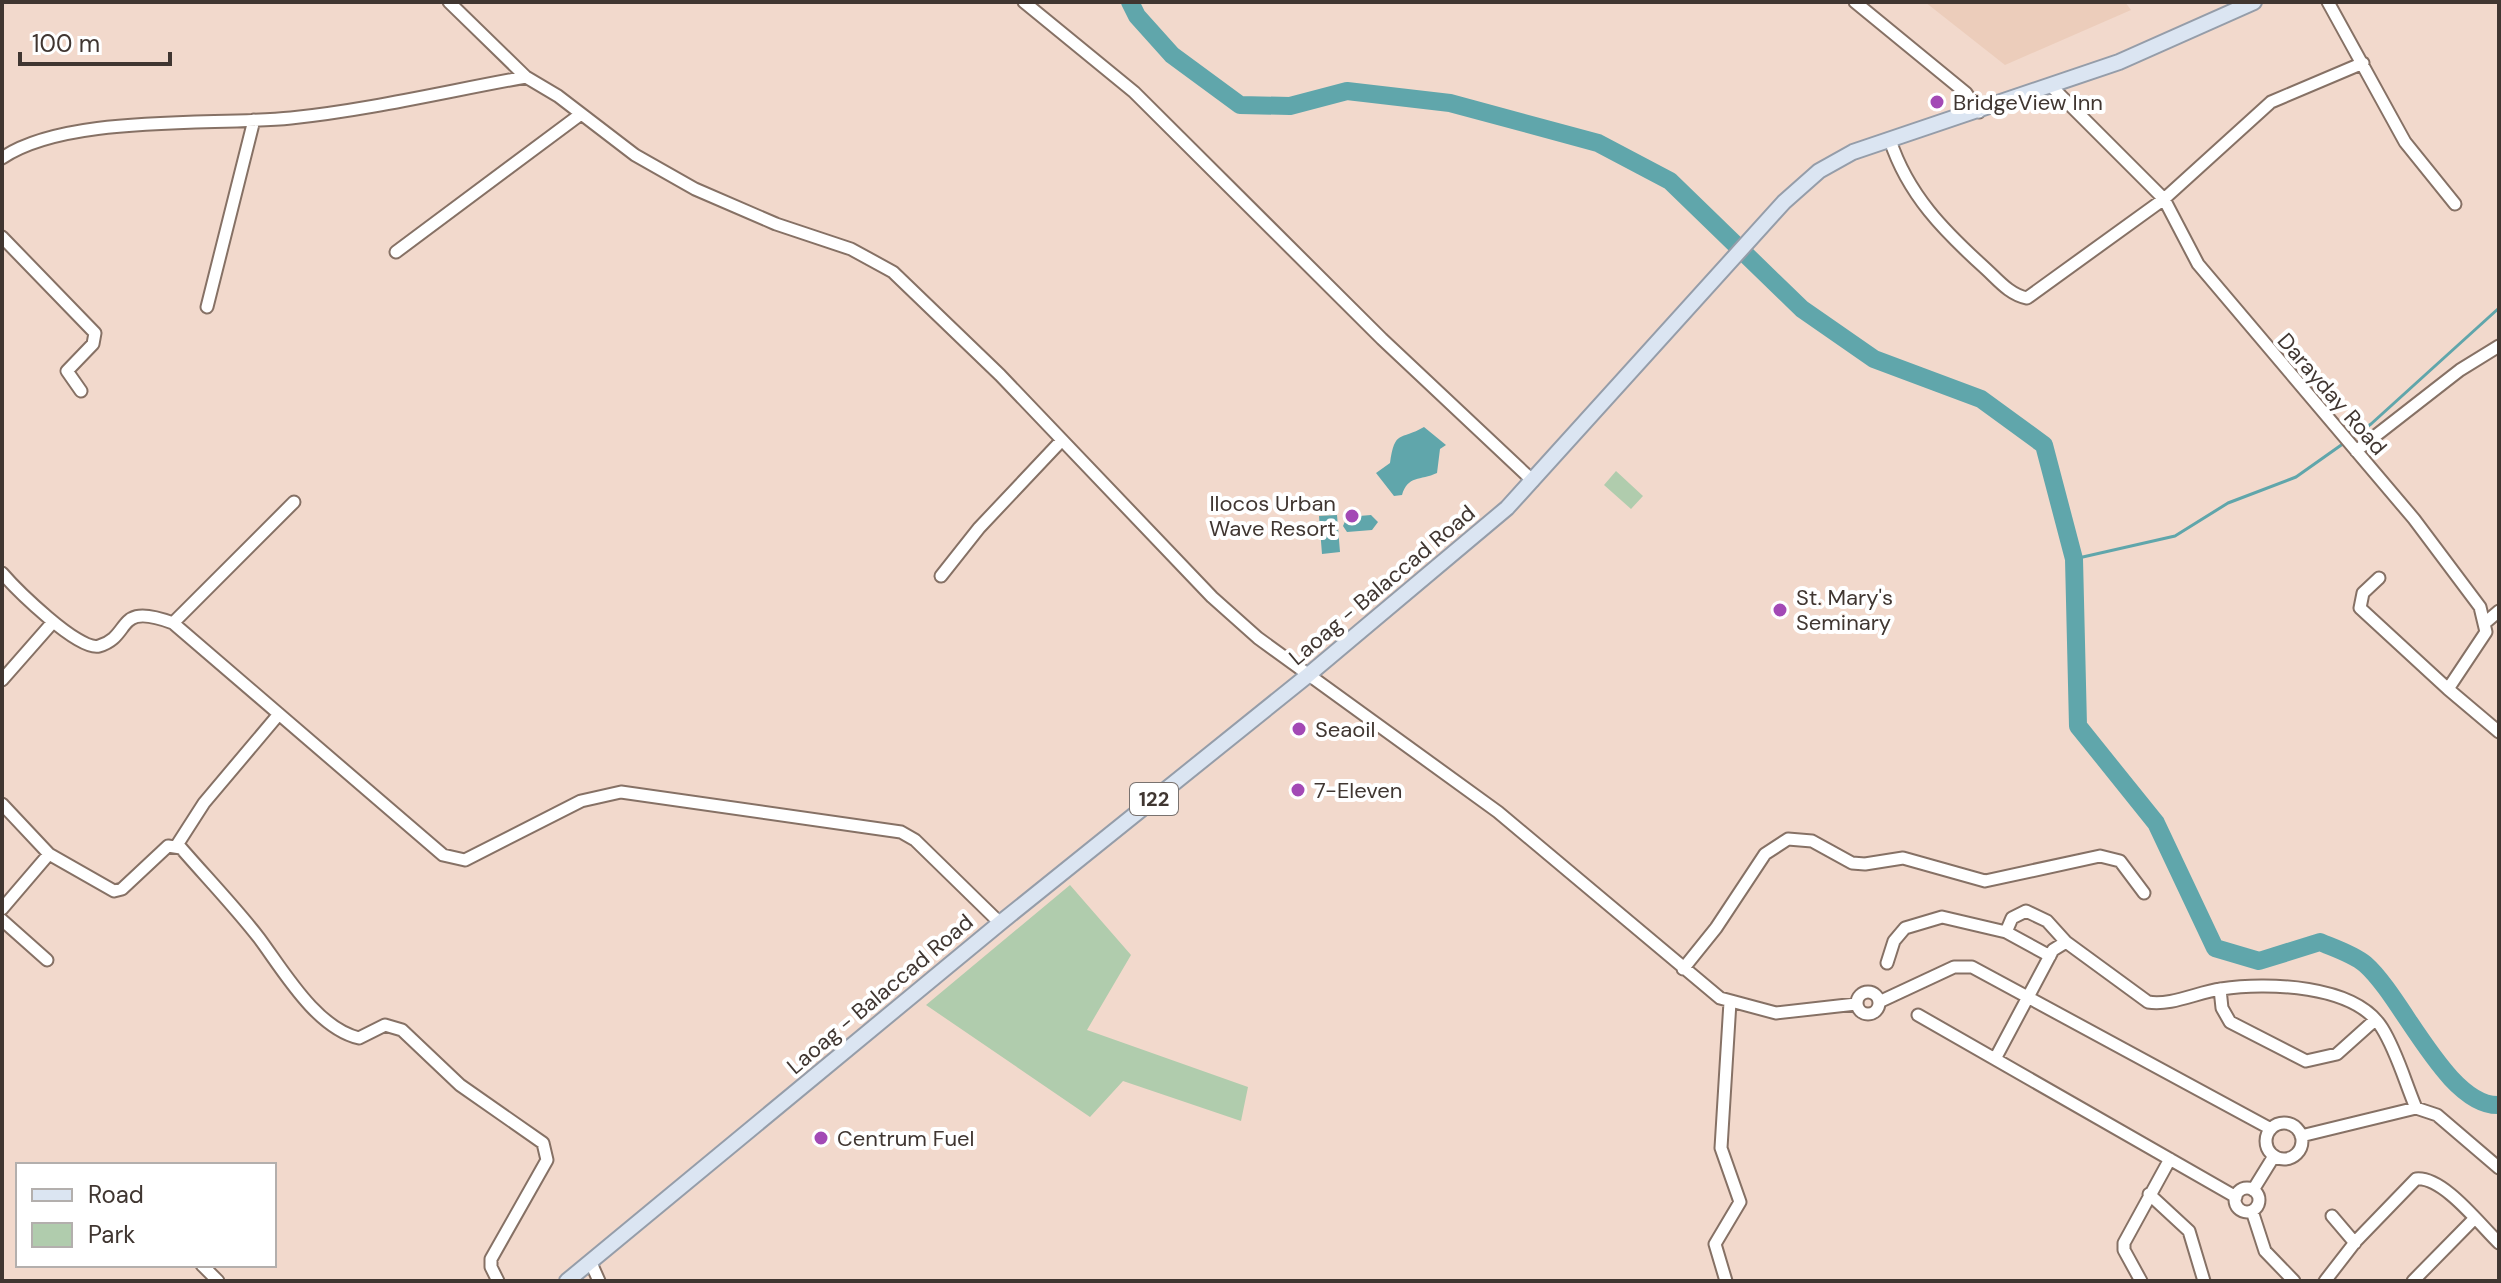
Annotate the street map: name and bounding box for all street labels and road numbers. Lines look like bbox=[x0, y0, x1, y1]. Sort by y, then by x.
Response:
street label: Darayday Road bbox=[2271, 327, 2393, 461]
street label: Laoag - Balaccad Road bbox=[1283, 499, 1481, 671]
road number: 122 bbox=[1130, 783, 1178, 815]
street label: Laoag - Balaccad Road bbox=[781, 908, 979, 1080]

